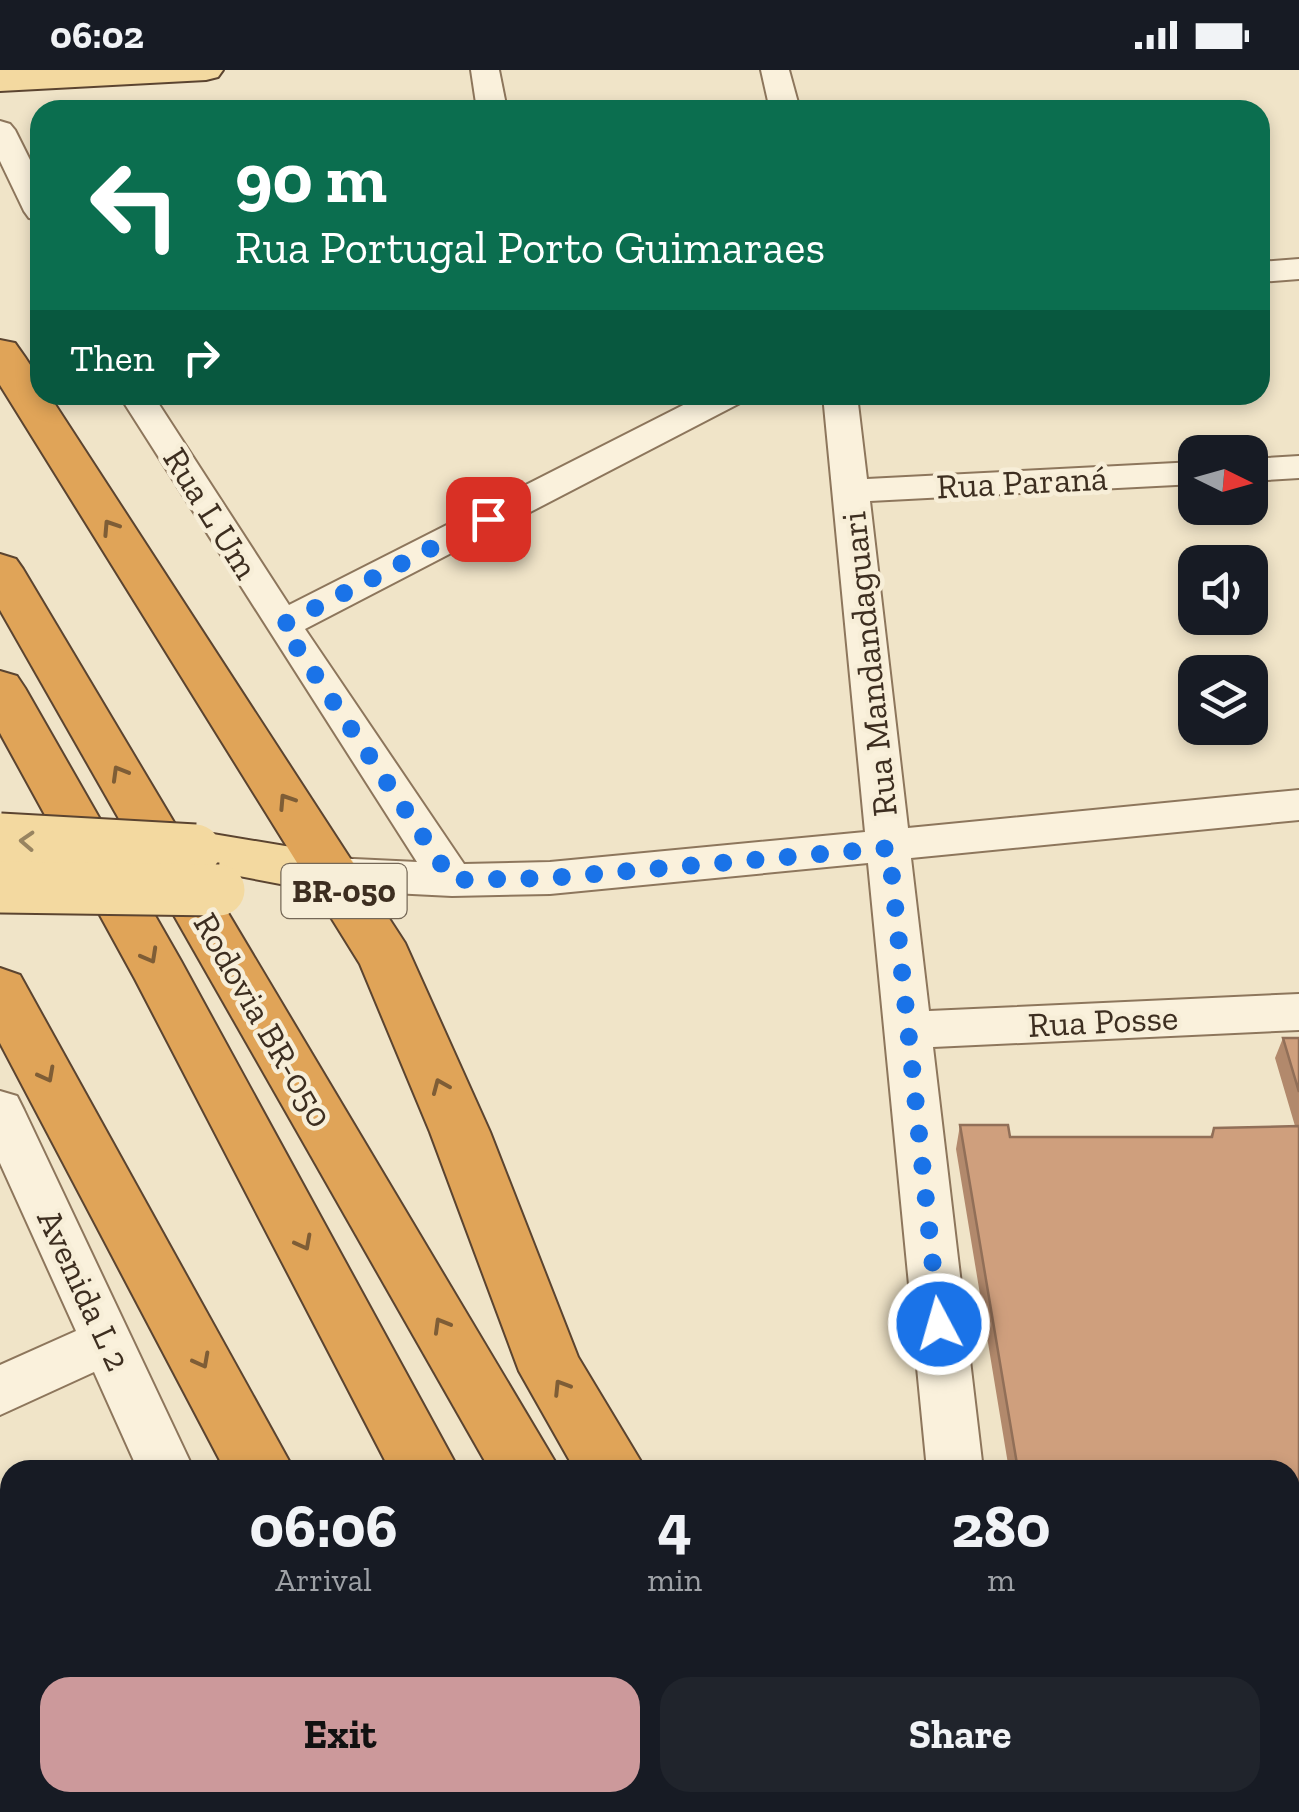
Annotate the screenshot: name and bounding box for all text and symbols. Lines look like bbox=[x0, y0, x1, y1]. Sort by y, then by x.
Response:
text: 06:02 bbox=[50, 12, 144, 58]
text: 90 m bbox=[235, 136, 387, 220]
icon: left bbox=[70, 140, 200, 270]
text: Rua Portugal Porto Guimaraes bbox=[235, 221, 825, 275]
icon: right bbox=[174, 330, 229, 385]
text: Then bbox=[70, 335, 154, 381]
north arrow bbox=[1178, 435, 1268, 525]
map controls bbox=[1178, 435, 1268, 745]
street label: Rua L Um bbox=[154, 440, 268, 586]
street label: Rua Paraná bbox=[935, 457, 1109, 507]
pin bbox=[446, 477, 531, 562]
icon: arrive bbox=[461, 492, 516, 547]
street label: Rua Mandandaguari bbox=[832, 509, 906, 818]
one-way arrow bbox=[104, 520, 123, 538]
button: sound bbox=[1178, 545, 1268, 635]
button: layers bbox=[1178, 655, 1268, 745]
one-way arrow bbox=[111, 766, 131, 784]
one-way arrow bbox=[279, 793, 298, 811]
one-way arrow bbox=[19, 831, 35, 852]
road number: BR-050 bbox=[282, 864, 406, 918]
street label: Rodovia BR-050 bbox=[185, 905, 341, 1135]
one-way arrow bbox=[138, 946, 158, 964]
street label: Rua Posse bbox=[1027, 996, 1179, 1046]
one-way arrow bbox=[35, 1065, 54, 1083]
one-way arrow bbox=[432, 1078, 452, 1096]
street label: Avenida L 2 bbox=[28, 1203, 140, 1377]
one-way arrow bbox=[291, 1233, 311, 1251]
position arrow bbox=[887, 1272, 991, 1376]
one-way arrow bbox=[434, 1318, 453, 1336]
one-way arrow bbox=[189, 1351, 209, 1369]
one-way arrow bbox=[554, 1380, 573, 1398]
text: 06:06 bbox=[249, 1490, 398, 1562]
text: 4 bbox=[658, 1490, 692, 1562]
text: 280 bbox=[951, 1490, 1051, 1562]
text: Arrival bbox=[275, 1561, 372, 1599]
text: min bbox=[647, 1561, 702, 1599]
text: m bbox=[987, 1561, 1015, 1599]
button: Exit bbox=[40, 1677, 640, 1792]
button: Share bbox=[660, 1677, 1260, 1792]

